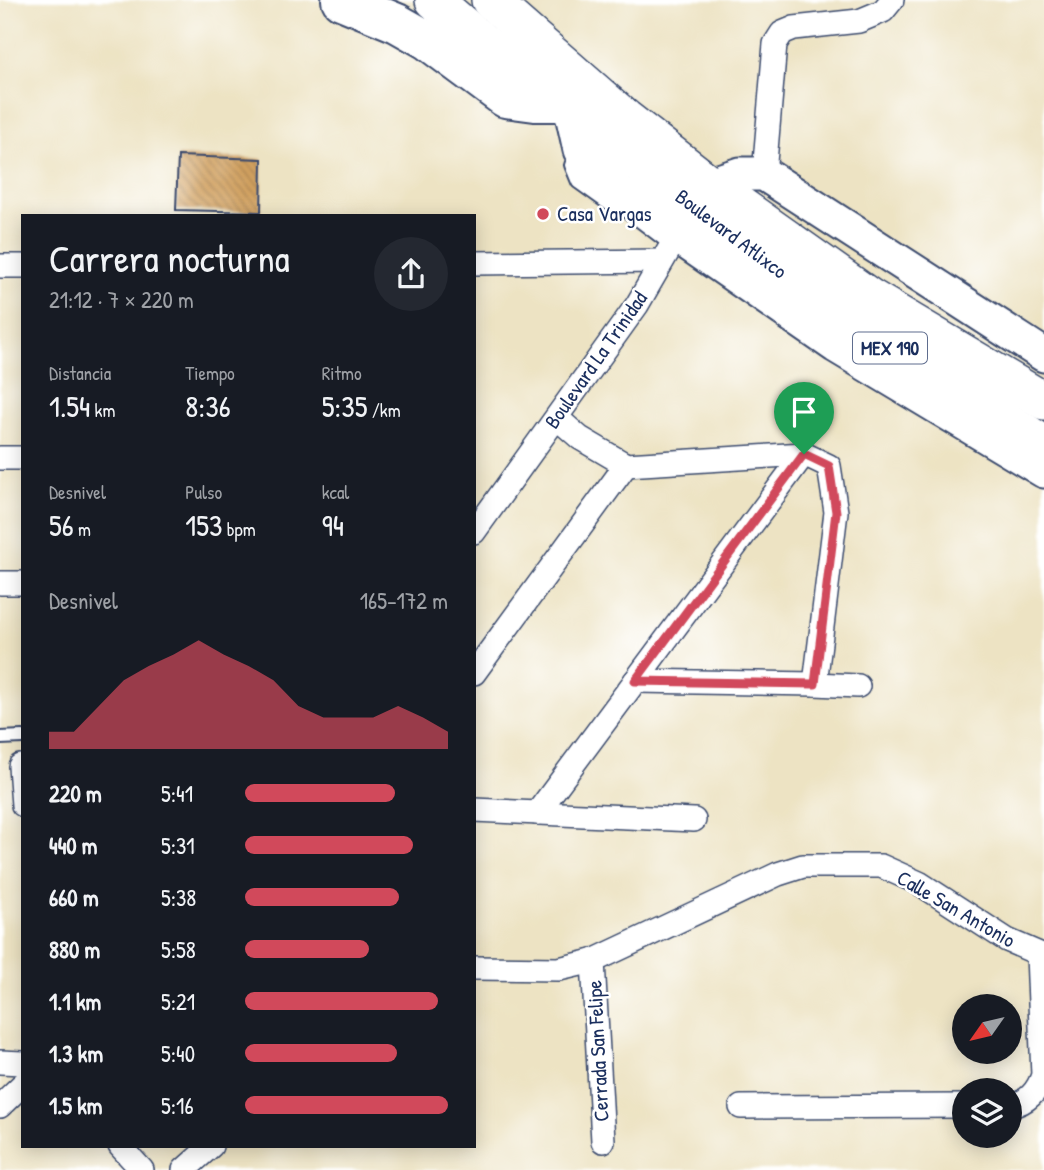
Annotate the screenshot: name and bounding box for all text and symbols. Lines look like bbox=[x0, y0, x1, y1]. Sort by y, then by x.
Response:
street label: Boulevard Atlixco bbox=[669, 182, 793, 285]
place label: Casa Vargas bbox=[557, 199, 652, 228]
marker: Casa Vargas bbox=[535, 206, 551, 222]
text: Carrera nocturna bbox=[49, 232, 290, 284]
button: share bbox=[374, 237, 448, 311]
text: 21:12 · 7 × 220 m bbox=[49, 284, 194, 315]
street label: Boulevard La Trinidad bbox=[537, 285, 654, 434]
road number: MEX 190 bbox=[853, 332, 927, 364]
text: Distancia bbox=[49, 360, 111, 386]
text: Tiempo bbox=[185, 360, 235, 386]
text: Ritmo bbox=[322, 360, 362, 386]
pin bbox=[774, 382, 834, 454]
text: 1.54 bbox=[49, 386, 90, 426]
text: 8:36 bbox=[185, 386, 231, 426]
text: 5:35 bbox=[322, 386, 367, 426]
icon: arrive bbox=[785, 393, 823, 431]
text: km bbox=[90, 397, 115, 423]
text: /km bbox=[367, 397, 401, 423]
text: Desnivel bbox=[49, 479, 106, 505]
text: Pulso bbox=[185, 479, 222, 505]
text: kcal bbox=[322, 479, 349, 505]
text: 56 bbox=[49, 505, 74, 545]
text: 153 bbox=[185, 505, 222, 545]
text: 94 bbox=[322, 505, 344, 545]
text: m bbox=[74, 516, 91, 542]
text: bpm bbox=[222, 516, 256, 542]
text: Desnivel bbox=[49, 585, 118, 616]
text: 165–172 m bbox=[360, 585, 448, 616]
text: 220 m bbox=[49, 778, 102, 809]
text: 5:41 bbox=[161, 778, 193, 809]
text: 440 m bbox=[49, 830, 97, 861]
text: 5:31 bbox=[161, 830, 195, 861]
street label: Calle San Antonio bbox=[892, 863, 1021, 954]
text: 660 m bbox=[49, 882, 99, 913]
text: 5:38 bbox=[161, 882, 196, 913]
text: 880 m bbox=[49, 934, 100, 965]
text: 5:58 bbox=[161, 934, 196, 965]
street label: Cerrada San Felipe bbox=[579, 980, 616, 1122]
text: 1.1 km bbox=[49, 986, 101, 1017]
text: 5:21 bbox=[161, 986, 195, 1017]
north arrow bbox=[952, 994, 1022, 1064]
map controls bbox=[952, 994, 1022, 1148]
text: 1.3 km bbox=[49, 1038, 103, 1069]
text: 5:40 bbox=[161, 1038, 195, 1069]
button: layers bbox=[952, 1078, 1022, 1148]
text: 1.5 km bbox=[49, 1090, 102, 1121]
text: 5:16 bbox=[161, 1090, 194, 1121]

